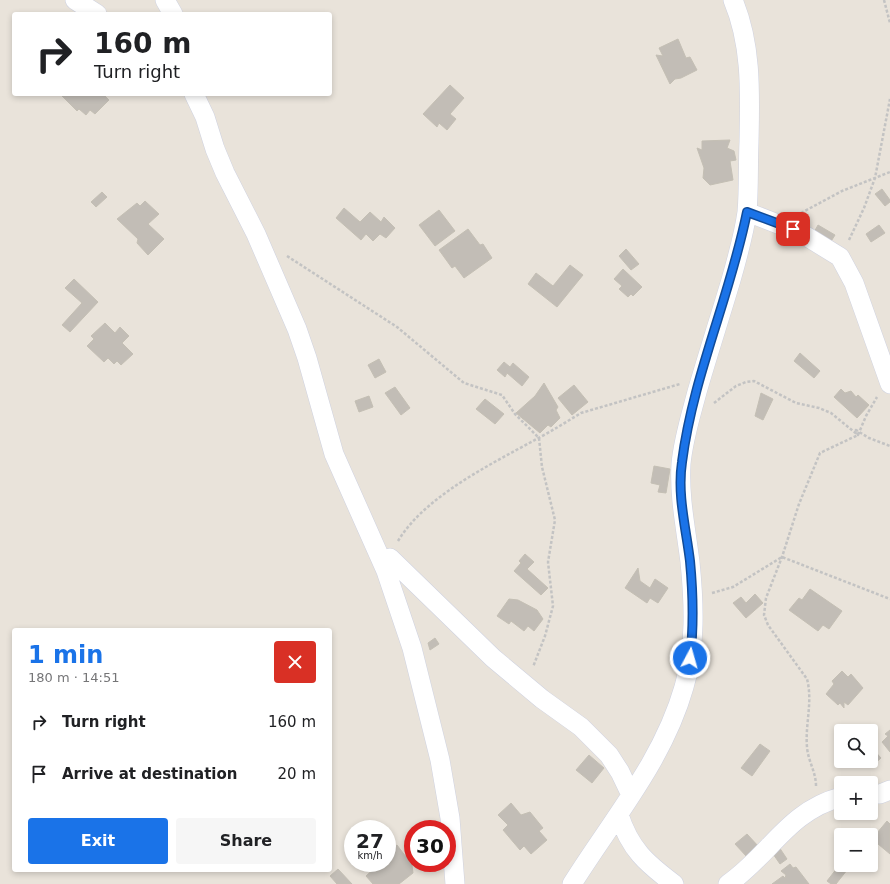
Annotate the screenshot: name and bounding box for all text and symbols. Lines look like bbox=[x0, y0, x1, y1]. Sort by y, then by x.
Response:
text: 160 m bbox=[94, 27, 191, 60]
icon: right bbox=[28, 28, 80, 80]
text: Turn right bbox=[94, 61, 180, 82]
pin bbox=[776, 212, 810, 246]
icon: arrive bbox=[782, 218, 804, 240]
position arrow bbox=[669, 637, 711, 679]
text: 1 min bbox=[28, 641, 103, 669]
button: close bbox=[274, 641, 316, 683]
text: 180 m · 14:51 bbox=[28, 670, 119, 685]
icon: right bbox=[28, 711, 50, 733]
text: Turn right bbox=[62, 713, 146, 731]
text: 160 m bbox=[268, 713, 316, 731]
map controls bbox=[834, 724, 878, 872]
button: search bbox=[834, 724, 878, 768]
icon: arrive bbox=[28, 763, 50, 785]
text: Arrive at destination bbox=[62, 765, 237, 783]
text: 20 m bbox=[278, 765, 316, 783]
button: + bbox=[834, 776, 878, 820]
button: Exit bbox=[28, 818, 168, 864]
button: Share bbox=[176, 818, 316, 864]
speed limit sign: 30 bbox=[404, 820, 456, 872]
button: − bbox=[834, 828, 878, 872]
text: 27 bbox=[356, 829, 384, 853]
text: km/h bbox=[357, 850, 383, 861]

